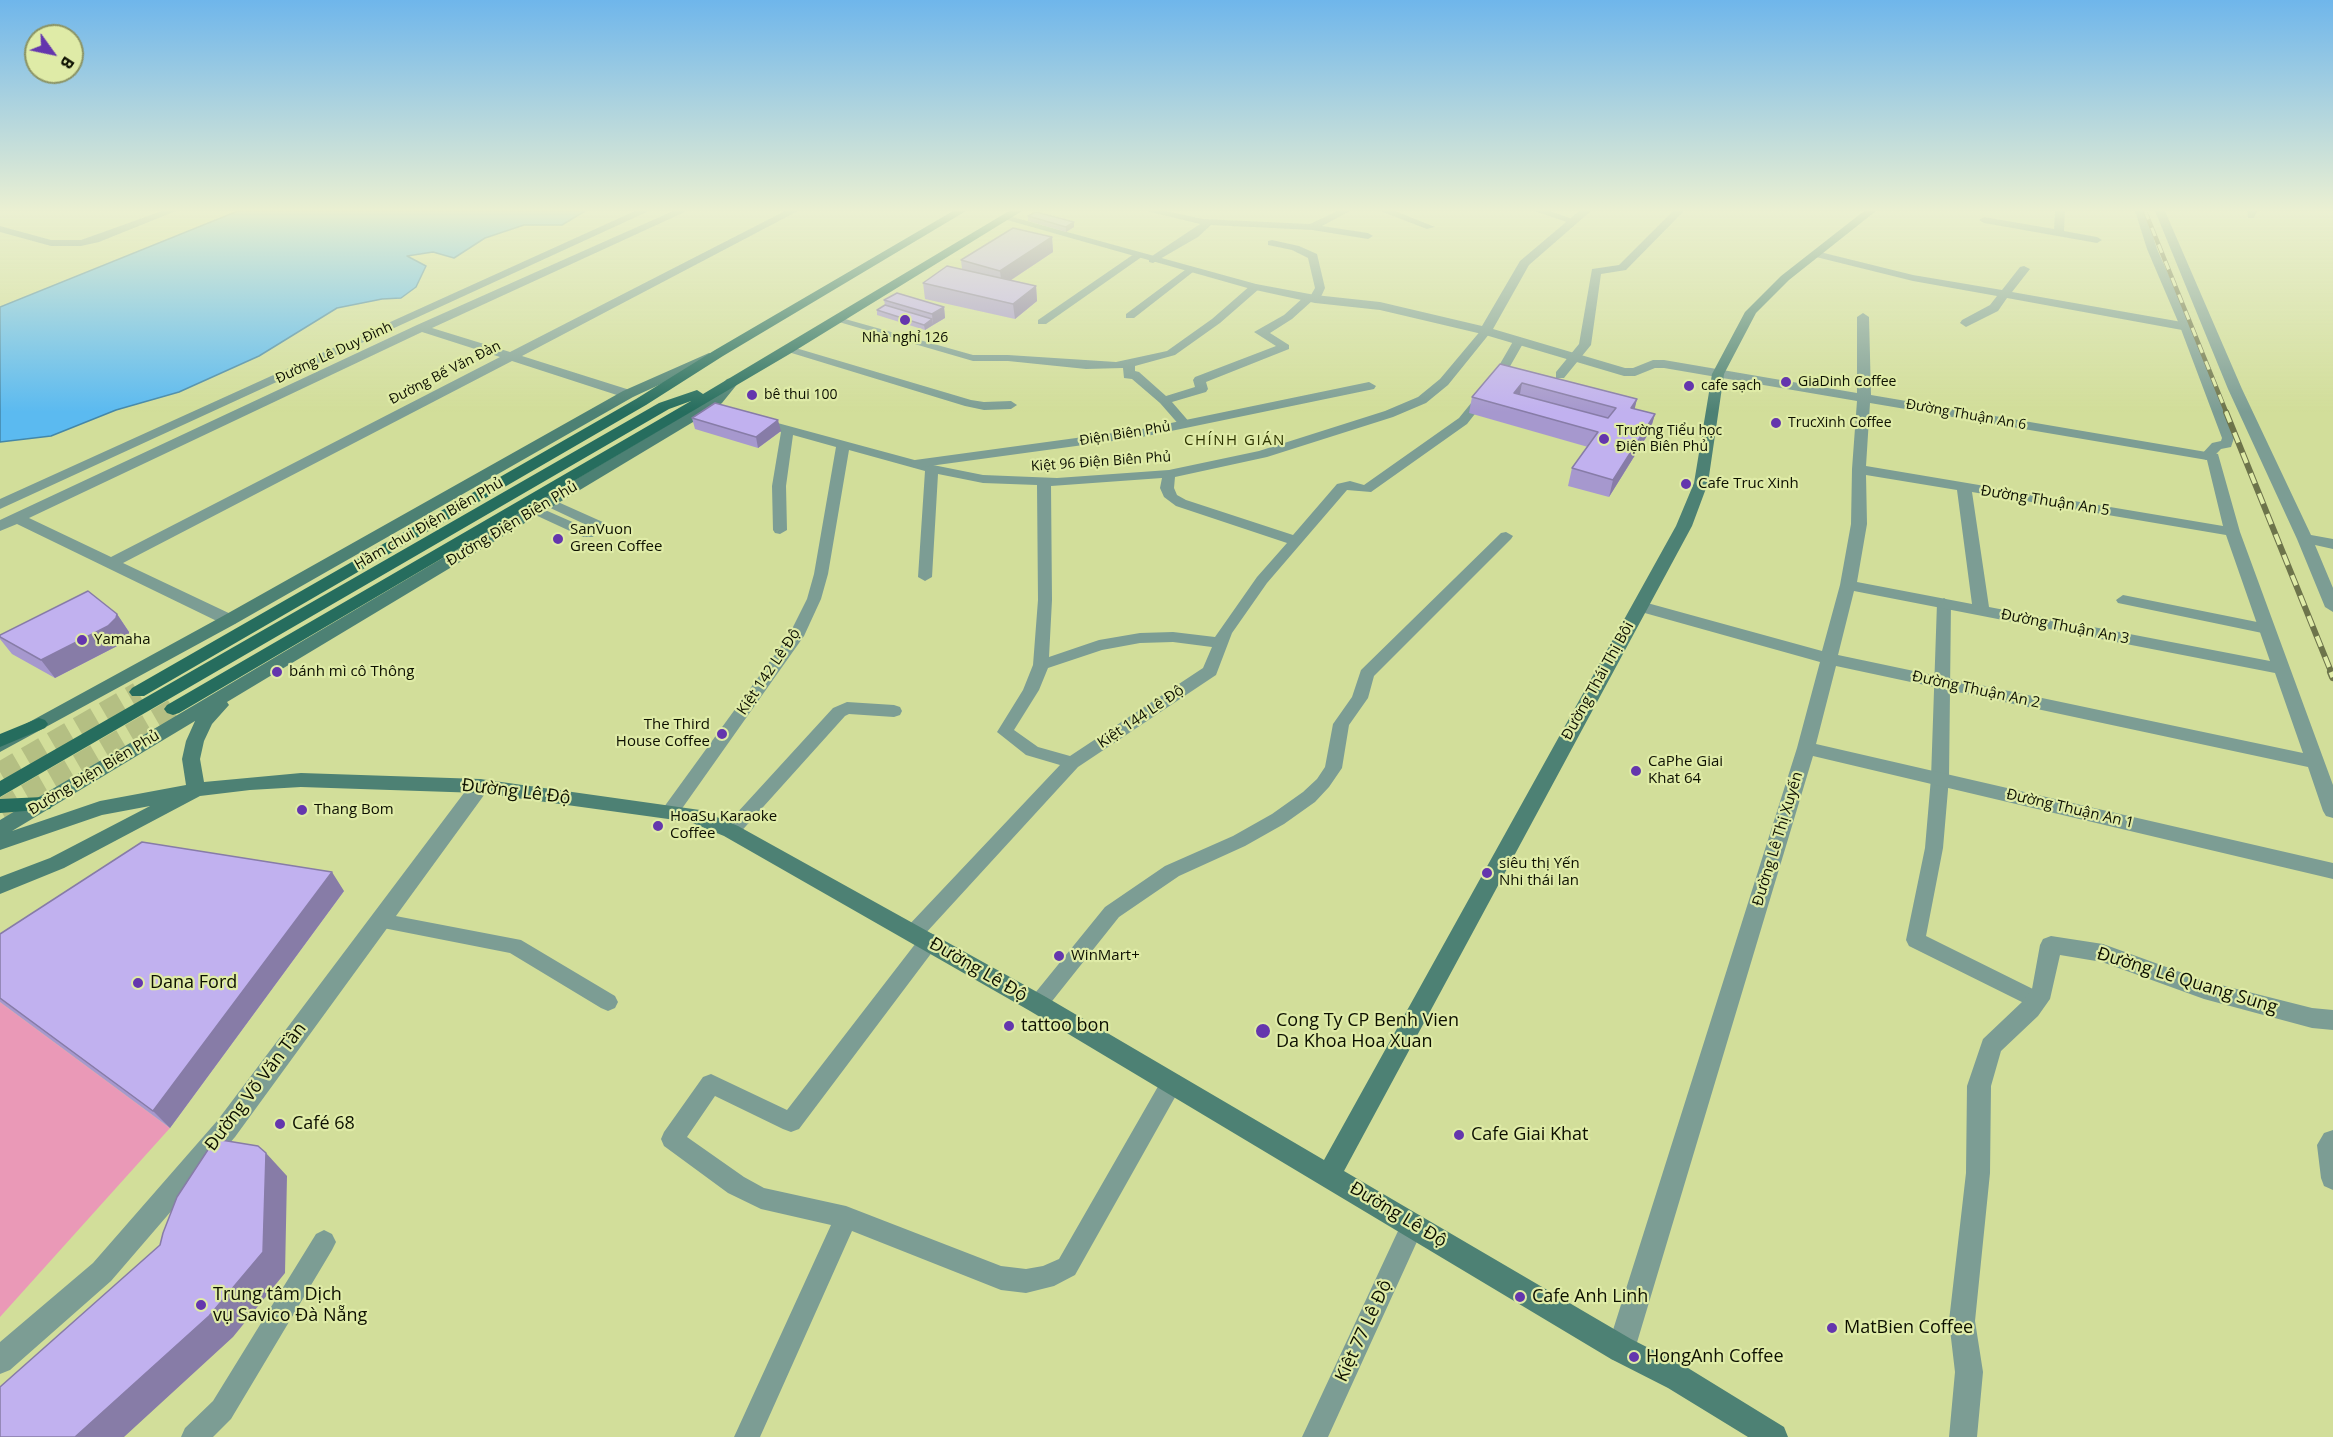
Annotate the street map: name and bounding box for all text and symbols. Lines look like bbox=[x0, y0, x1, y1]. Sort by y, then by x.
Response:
north arrow bbox=[24, 24, 84, 84]
text: B bbox=[55, 52, 80, 73]
marker: Nhà nghỉ 126 bbox=[898, 313, 912, 327]
street label: Đường Lê Duy Đình bbox=[273, 319, 395, 387]
place label: Nhà nghỉ 126 bbox=[862, 330, 948, 346]
street label: Đường Bế Văn Đàn bbox=[386, 338, 504, 408]
place label: GiaDinh Coffee bbox=[1798, 374, 1896, 390]
marker: GiaDinh Coffee bbox=[1779, 375, 1793, 389]
place label: cafe sạch bbox=[1701, 378, 1761, 394]
marker: cafe sạch bbox=[1682, 379, 1696, 393]
place label: bê thui 100 bbox=[764, 387, 837, 403]
marker: bê thui 100 bbox=[745, 388, 759, 402]
street label: Đường Thuận An 6 bbox=[1905, 396, 2027, 434]
place label: TrucXinh Coffee bbox=[1788, 415, 1892, 431]
marker: TrucXinh Coffee bbox=[1769, 416, 1783, 430]
street label: Điện Biên Phủ bbox=[1078, 419, 1172, 449]
place label: Trường Tiểu học Điện Biên Phủ bbox=[1616, 423, 1722, 455]
district label: CHÍNH GIÁN bbox=[1184, 432, 1286, 450]
marker: Trường Tiểu học Điện Biên Phủ bbox=[1597, 432, 1611, 446]
street label: Kiệt 96 Điện Biên Phủ bbox=[1030, 449, 1172, 475]
street label: Hầm chui Điện Biên Phủ bbox=[351, 474, 507, 574]
place label: Cafe Truc Xinh bbox=[1698, 475, 1799, 493]
marker: Cafe Truc Xinh bbox=[1679, 477, 1693, 491]
street label: Đường Điện Biên Phủ bbox=[443, 478, 581, 570]
street label: Đường Thuận An 5 bbox=[1979, 482, 2111, 520]
place label: SanVuon Green Coffee bbox=[570, 521, 662, 556]
marker: SanVuon Green Coffee bbox=[551, 532, 565, 546]
street label: Đường Thuận An 3 bbox=[1999, 606, 2131, 648]
street label: Đường Thái Thị Bôi bbox=[1558, 619, 1638, 743]
street label: Kiệt 142 Lê Độ bbox=[733, 625, 805, 719]
place label: Yamaha bbox=[94, 631, 150, 649]
marker: Yamaha bbox=[75, 633, 89, 647]
place label: bánh mì cô Thông bbox=[289, 663, 414, 681]
marker: bánh mì cô Thông bbox=[270, 665, 284, 679]
street label: Đường Thuận An 2 bbox=[1910, 668, 2042, 712]
street label: Kiệt 144 Lê Độ bbox=[1094, 681, 1188, 753]
place label: The Third House Coffee bbox=[616, 716, 710, 751]
street label: Đường Điện Biên Phủ bbox=[25, 727, 163, 819]
marker: The Third House Coffee bbox=[715, 727, 729, 741]
place label: CaPhe Giai Khat 64 bbox=[1648, 753, 1723, 788]
marker: CaPhe Giai Khat 64 bbox=[1629, 764, 1643, 778]
street label: Đường Lê Thị Xuyến bbox=[1749, 770, 1807, 908]
street label: Đường Lê Độ bbox=[460, 775, 572, 809]
street label: Đường Thuận An 1 bbox=[2004, 786, 2136, 832]
place label: Thang Bom bbox=[314, 801, 394, 819]
marker: Thang Bom bbox=[295, 803, 309, 817]
place label: HoaSu Karaoke Coffee bbox=[670, 808, 777, 843]
marker: HoaSu Karaoke Coffee bbox=[651, 819, 665, 833]
place label: siêu thị Yến Nhi thái lan bbox=[1499, 855, 1580, 890]
marker: siêu thị Yến Nhi thái lan bbox=[1480, 866, 1494, 880]
street label: Đường Lê Độ bbox=[925, 933, 1031, 1007]
street label: Đường Lê Quang Sung bbox=[2094, 943, 2280, 1019]
place label: WinMart+ bbox=[1071, 947, 1140, 965]
marker: WinMart+ bbox=[1052, 949, 1066, 963]
place label: Dana Ford bbox=[150, 972, 237, 994]
marker: Dana Ford bbox=[131, 976, 145, 990]
place label: Cong Ty CP Benh Vien Da Khoa Hoa Xuan bbox=[1276, 1010, 1459, 1052]
place label: tattoo bon bbox=[1021, 1015, 1109, 1037]
street label: Đường Võ Văn Tần bbox=[201, 1019, 311, 1155]
marker: tattoo bon bbox=[1002, 1019, 1016, 1033]
marker: Cong Ty CP Benh Vien Da Khoa Hoa Xuan bbox=[1254, 1022, 1272, 1040]
place label: Café 68 bbox=[292, 1113, 355, 1135]
marker: Café 68 bbox=[273, 1117, 287, 1131]
place label: Cafe Giai Khat bbox=[1471, 1124, 1589, 1146]
marker: Cafe Giai Khat bbox=[1452, 1128, 1466, 1142]
street label: Đường Lê Độ bbox=[1345, 1178, 1451, 1252]
street label: Kiệt 77 Lê Độ bbox=[1331, 1277, 1397, 1385]
place label: Trung tâm Dịch vụ Savico Đà Nẵng bbox=[213, 1284, 367, 1326]
place label: Cafe Anh Linh bbox=[1532, 1286, 1648, 1308]
marker: Cafe Anh Linh bbox=[1513, 1290, 1527, 1304]
marker: Trung tâm Dịch vụ Savico Đà Nẵng bbox=[194, 1298, 208, 1312]
place label: MatBien Coffee bbox=[1844, 1317, 1973, 1339]
marker: MatBien Coffee bbox=[1825, 1321, 1839, 1335]
place label: HongAnh Coffee bbox=[1646, 1346, 1784, 1368]
marker: HongAnh Coffee bbox=[1627, 1350, 1641, 1364]

